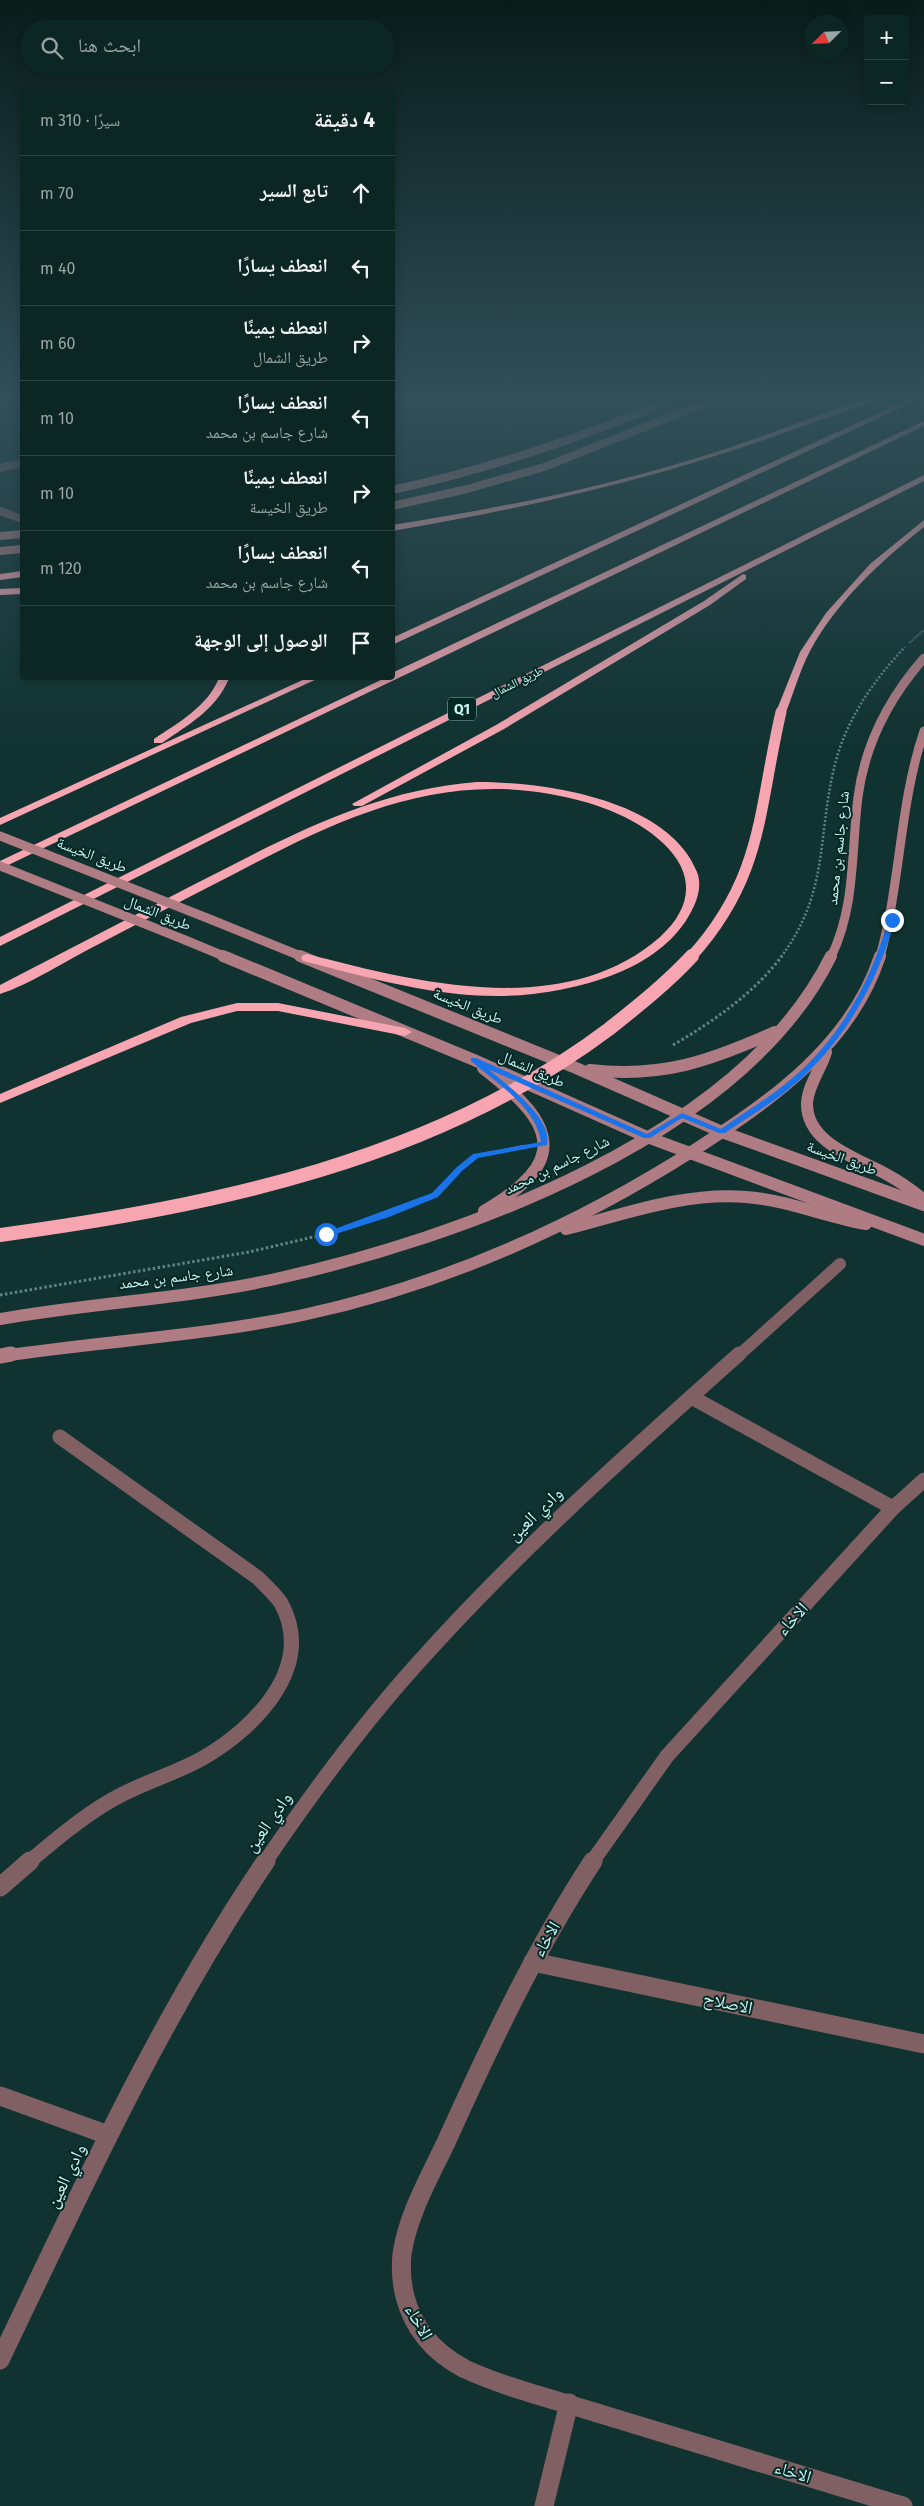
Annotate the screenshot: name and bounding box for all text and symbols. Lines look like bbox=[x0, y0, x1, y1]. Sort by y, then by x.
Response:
north arrow bbox=[804, 15, 849, 60]
map controls bbox=[864, 15, 909, 105]
button: + bbox=[864, 15, 909, 60]
search box bbox=[20, 20, 395, 75]
icon: search bbox=[38, 34, 66, 62]
text: ابحث هنا bbox=[78, 34, 141, 57]
button: − bbox=[864, 60, 909, 105]
text: 4 دقيقة bbox=[314, 107, 375, 133]
text: سيرًا · 310 m bbox=[40, 111, 120, 130]
text: تابع السير bbox=[260, 179, 328, 202]
icon: ahead bbox=[347, 179, 375, 207]
text: 70 m bbox=[40, 184, 74, 203]
text: انعطف يسارًا bbox=[237, 254, 328, 277]
icon: left bbox=[347, 254, 375, 282]
text: 40 m bbox=[40, 259, 75, 278]
text: انعطف يمينًا bbox=[243, 316, 328, 339]
icon: right bbox=[347, 329, 375, 357]
text: 60 m bbox=[40, 334, 75, 353]
text: طريق الشمال bbox=[253, 348, 328, 367]
text: انعطف يسارًا bbox=[237, 391, 328, 414]
icon: left bbox=[347, 404, 375, 432]
text: 10 m bbox=[40, 409, 74, 428]
text: شارع جاسم بن محمد bbox=[206, 423, 328, 442]
text: انعطف يمينًا bbox=[243, 466, 328, 489]
icon: right bbox=[347, 479, 375, 507]
text: 10 m bbox=[40, 484, 74, 503]
text: طريق الخيسة bbox=[250, 498, 328, 517]
text: انعطف يسارًا bbox=[237, 541, 328, 564]
icon: left bbox=[347, 554, 375, 582]
text: 120 m bbox=[40, 559, 82, 578]
text: شارع جاسم بن محمد bbox=[206, 573, 328, 592]
text: الوصول إلى الوجهة bbox=[194, 629, 328, 652]
icon: arrive bbox=[347, 629, 375, 657]
street label: طريق الشمال bbox=[489, 663, 546, 701]
road number: Q1 bbox=[448, 698, 476, 721]
street label: شارع جاسم بن محمد bbox=[823, 790, 854, 906]
street label: طريق الخيسة bbox=[54, 833, 130, 878]
street label: طريق الشمال bbox=[122, 891, 194, 935]
route end bbox=[881, 909, 904, 932]
street label: طريق الخيسة bbox=[430, 984, 506, 1029]
street label: طريق الشمال bbox=[496, 1046, 568, 1092]
street label: شارع جاسم بن محمد bbox=[502, 1132, 613, 1199]
street label: طريق الخيسة bbox=[804, 1137, 880, 1180]
route start bbox=[315, 1223, 338, 1246]
street label: شارع جاسم بن محمد bbox=[118, 1261, 234, 1294]
street label: وادي العين bbox=[503, 1482, 570, 1548]
street label: الاخاء bbox=[771, 1598, 813, 1640]
street label: وادي العين bbox=[239, 1788, 300, 1858]
street label: الاخاء bbox=[527, 1917, 565, 1961]
street label: الاصلاح bbox=[701, 1987, 755, 2020]
street label: وادي العين bbox=[41, 2140, 94, 2213]
street label: الاخاء bbox=[400, 2300, 438, 2344]
street label: الاخاء bbox=[772, 2456, 814, 2488]

